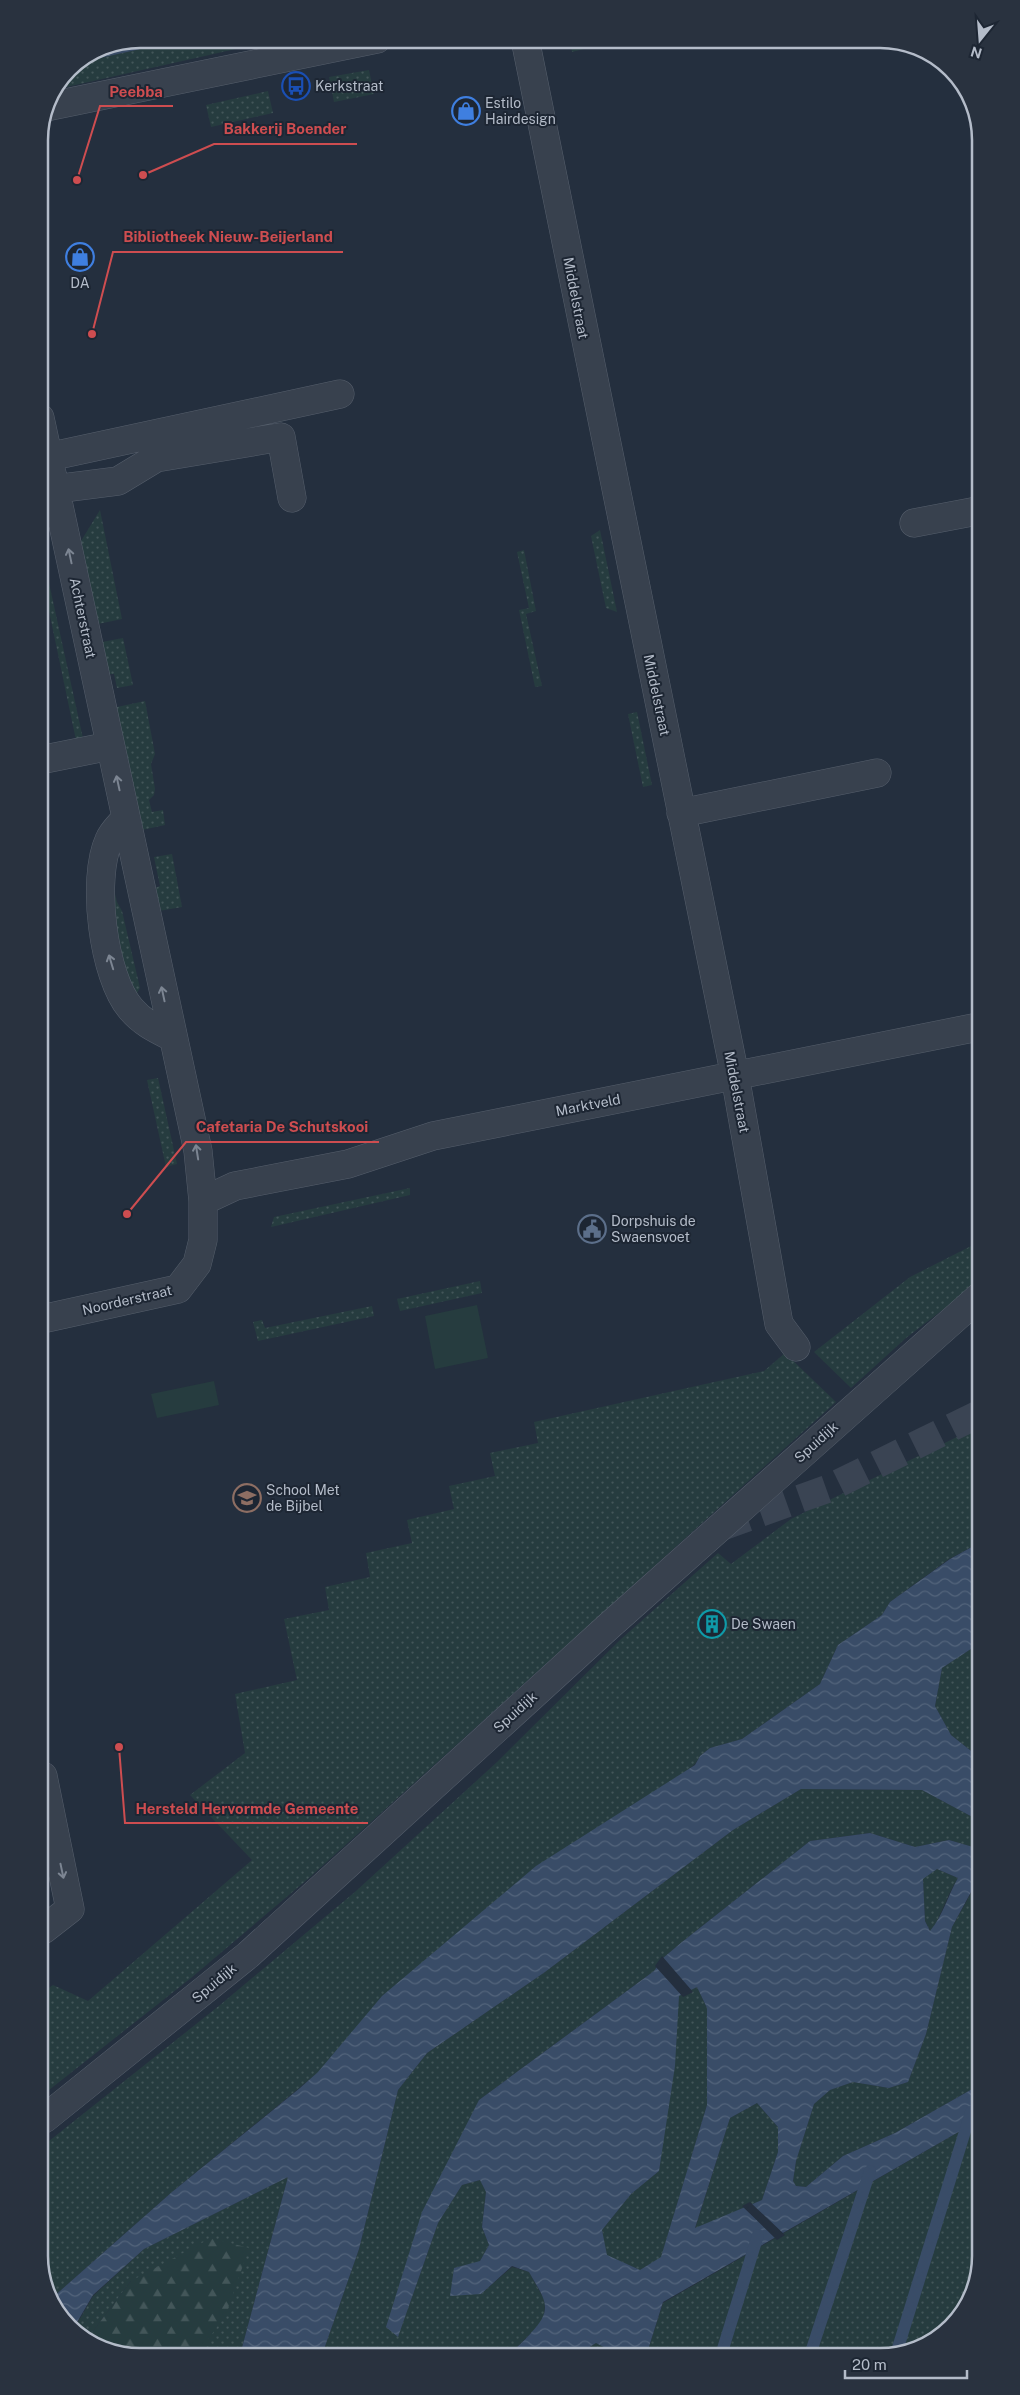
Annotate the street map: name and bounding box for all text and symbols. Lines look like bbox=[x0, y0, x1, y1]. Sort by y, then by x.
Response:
north arrow bbox=[955, 15, 1005, 65]
text: N bbox=[969, 43, 984, 62]
bus stop icon: Kerkstraat bbox=[281, 71, 311, 101]
callout: Peebba bbox=[100, 76, 173, 106]
place label: Kerkstraat bbox=[315, 78, 383, 94]
text: Peebba bbox=[109, 83, 163, 100]
place label: Estilo Hairdesign bbox=[485, 95, 556, 127]
shop icon: Estilo Hairdesign bbox=[451, 96, 481, 126]
callout: Bakkerij Boender bbox=[214, 114, 357, 144]
text: Bakkerij Boender bbox=[224, 120, 346, 137]
callout: Bibliotheek Nieuw-Beijerland bbox=[113, 222, 343, 252]
text: Bibliotheek Nieuw-Beijerland bbox=[123, 228, 333, 245]
shop icon: DA bbox=[65, 242, 95, 272]
street label: Middelstraat bbox=[560, 256, 592, 340]
place label: DA bbox=[70, 275, 90, 291]
one-way arrow bbox=[65, 548, 74, 564]
street label: Achterstraat bbox=[67, 576, 99, 660]
street label: Middelstraat bbox=[641, 653, 673, 737]
one-way arrow bbox=[113, 776, 122, 792]
one-way arrow bbox=[106, 955, 115, 971]
one-way arrow bbox=[157, 986, 167, 1002]
street label: Middelstraat bbox=[721, 1050, 753, 1134]
street label: Marktveld bbox=[554, 1091, 622, 1119]
callout: Cafetaria De Schutskooi bbox=[186, 1112, 379, 1142]
text: Cafetaria De Schutskooi bbox=[196, 1118, 368, 1135]
one-way arrow bbox=[192, 1145, 202, 1161]
place label: Dorpshuis de Swaensvoet bbox=[611, 1213, 696, 1245]
public building icon: Dorpshuis de Swaensvoet bbox=[577, 1214, 607, 1244]
street label: Noorderstraat bbox=[81, 1282, 173, 1318]
street label: Spuidijk bbox=[791, 1418, 841, 1466]
place label: School Met de Bijbel bbox=[266, 1482, 340, 1514]
school or university icon: School Met de Bijbel bbox=[232, 1483, 262, 1513]
building icon: De Swaen bbox=[697, 1609, 727, 1639]
place label: De Swaen bbox=[731, 1616, 796, 1632]
street label: Spuidijk bbox=[490, 1688, 540, 1736]
callout: Hersteld Hervormde Gemeente bbox=[125, 1793, 368, 1823]
text: Hersteld Hervormde Gemeente bbox=[136, 1800, 358, 1817]
one-way arrow bbox=[58, 1863, 67, 1879]
street label: Spuidijk bbox=[189, 1960, 240, 2006]
scale bar bbox=[845, 2348, 968, 2380]
text: 20 m bbox=[852, 2356, 887, 2373]

